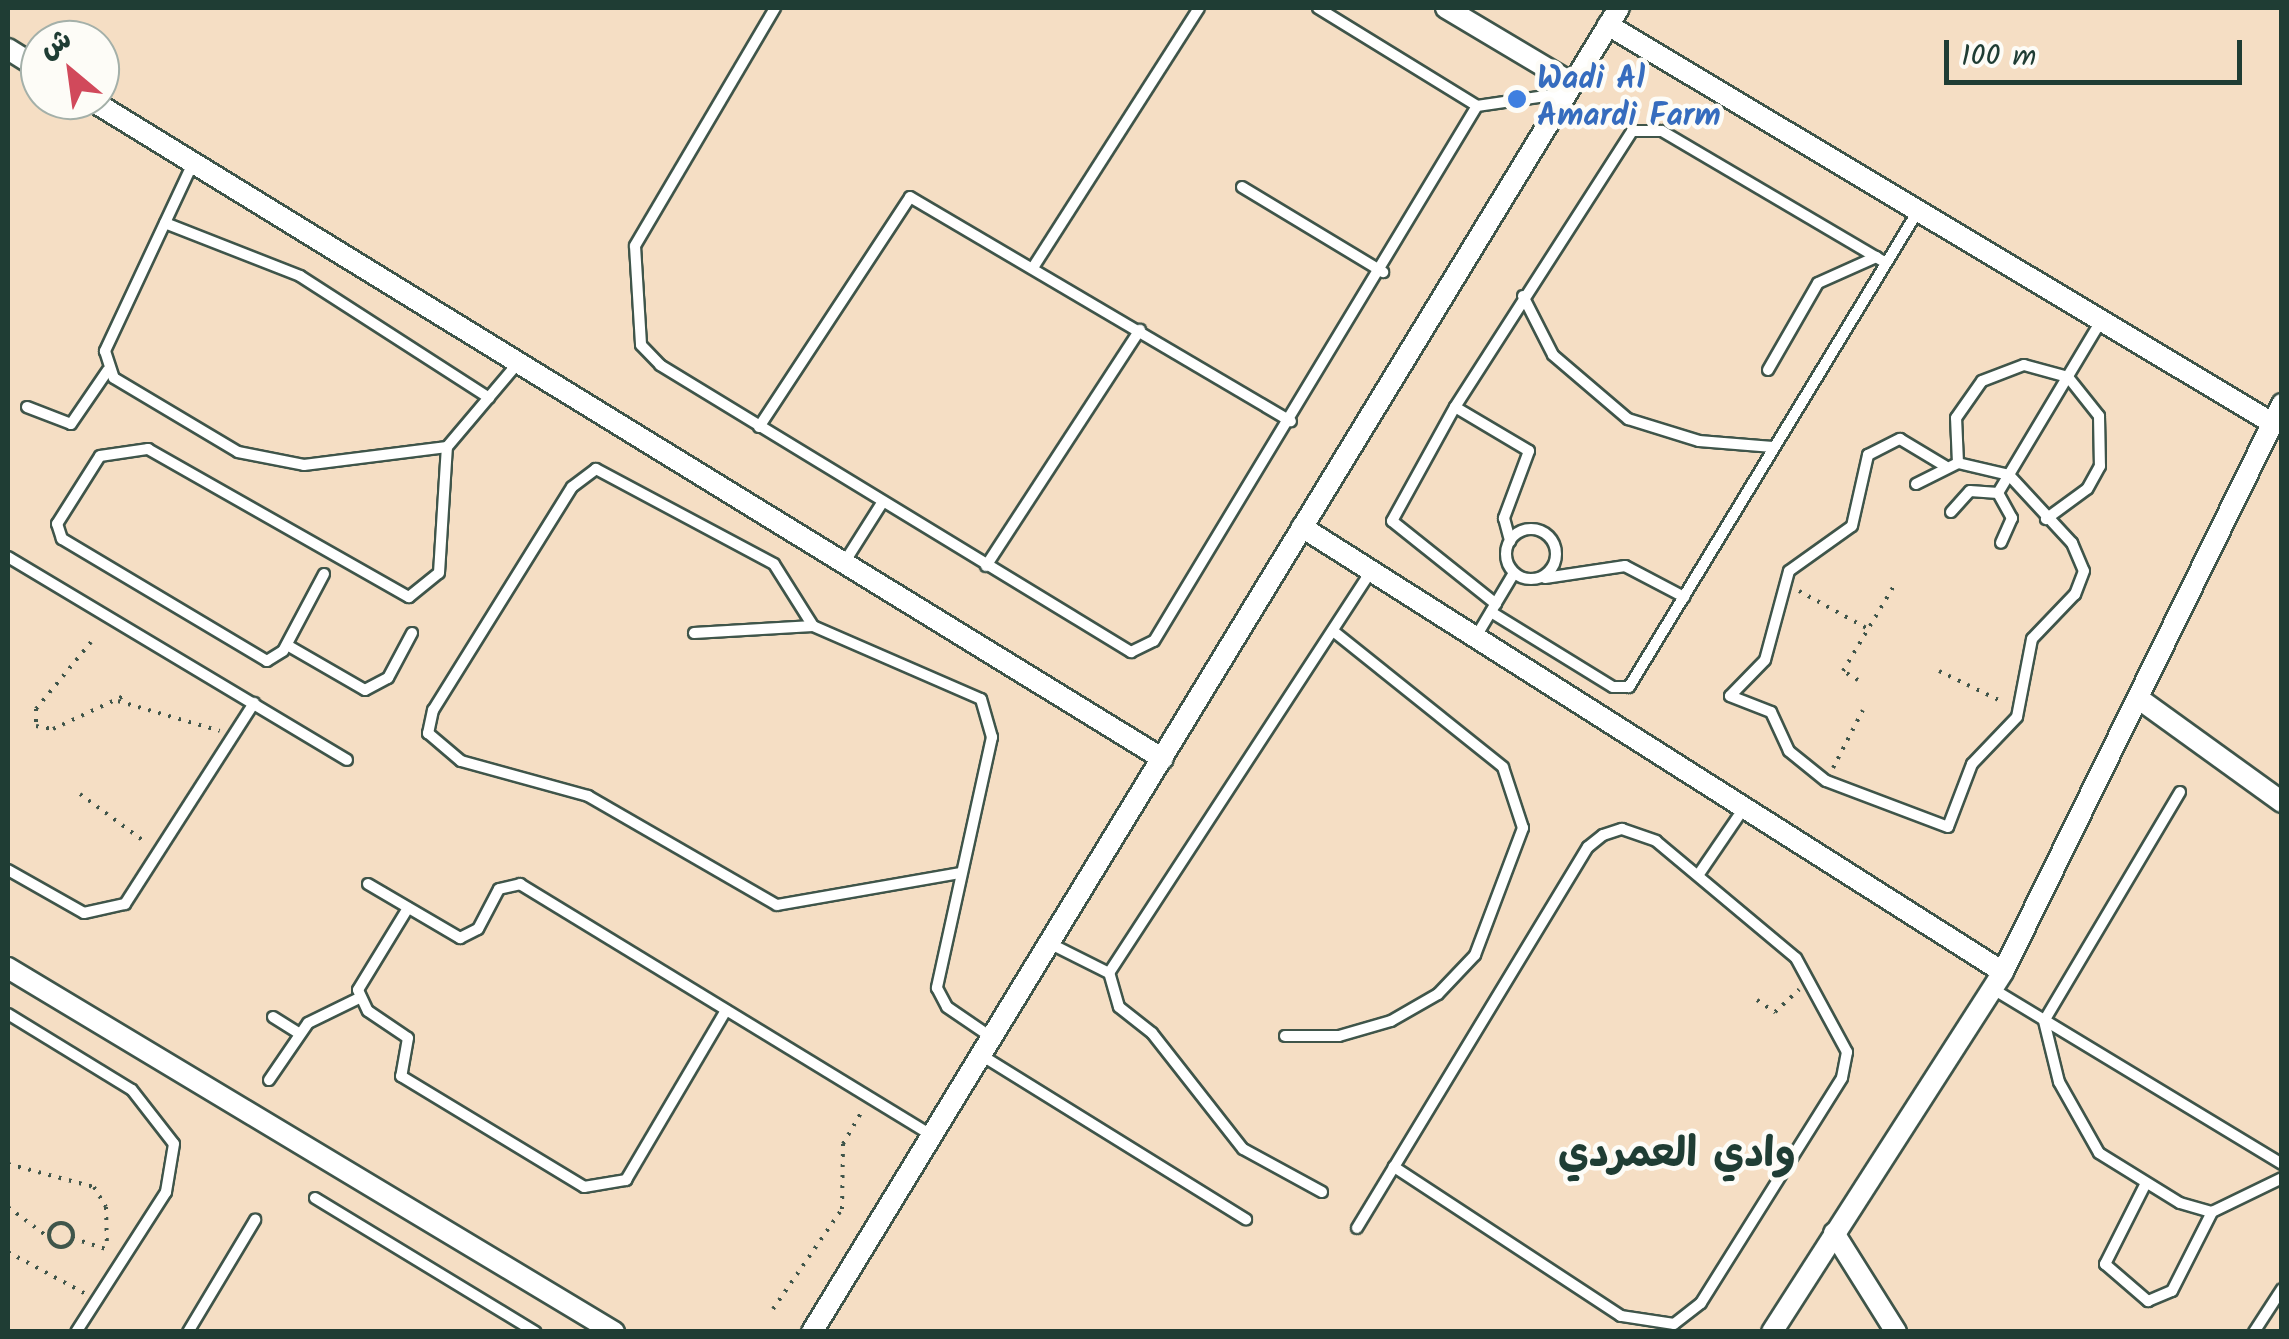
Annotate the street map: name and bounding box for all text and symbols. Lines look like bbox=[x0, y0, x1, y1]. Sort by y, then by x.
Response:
text: ش bbox=[32, 18, 81, 72]
north arrow bbox=[20, 20, 120, 120]
scale bar bbox=[1949, 20, 2246, 82]
text: 100 m bbox=[1961, 33, 2036, 81]
place label: Wadi Al Amardi Farm bbox=[1537, 62, 1721, 137]
marker: Wadi Al Amardi Farm bbox=[1506, 88, 1528, 110]
district label: وادي العمردي bbox=[1558, 1130, 1796, 1180]

